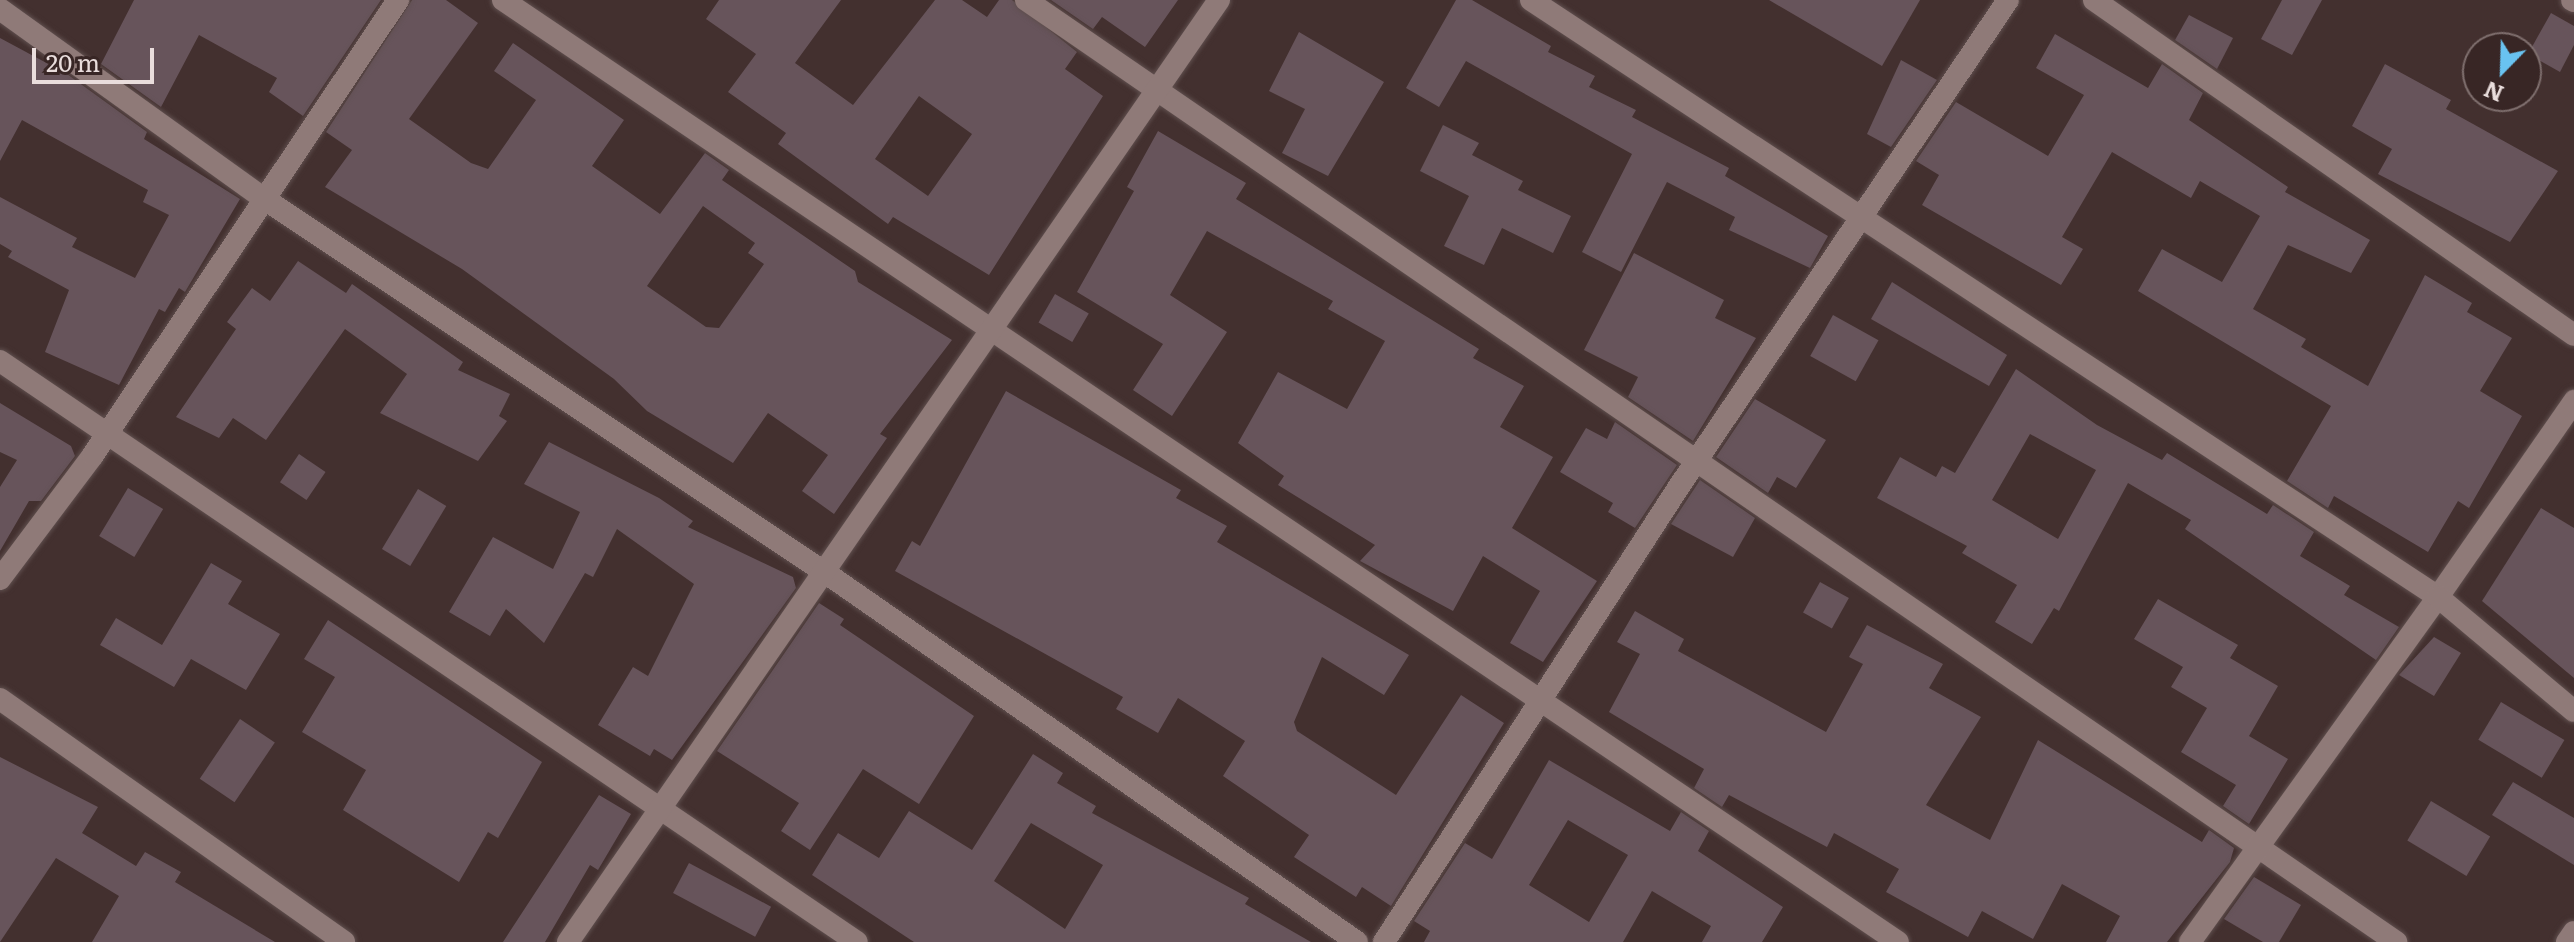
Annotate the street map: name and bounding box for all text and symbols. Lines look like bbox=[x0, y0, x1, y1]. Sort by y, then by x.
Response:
scale bar bbox=[36, 32, 158, 82]
north arrow bbox=[2462, 32, 2542, 112]
text: 20 m bbox=[46, 44, 100, 79]
text: N bbox=[2478, 74, 2508, 112]

